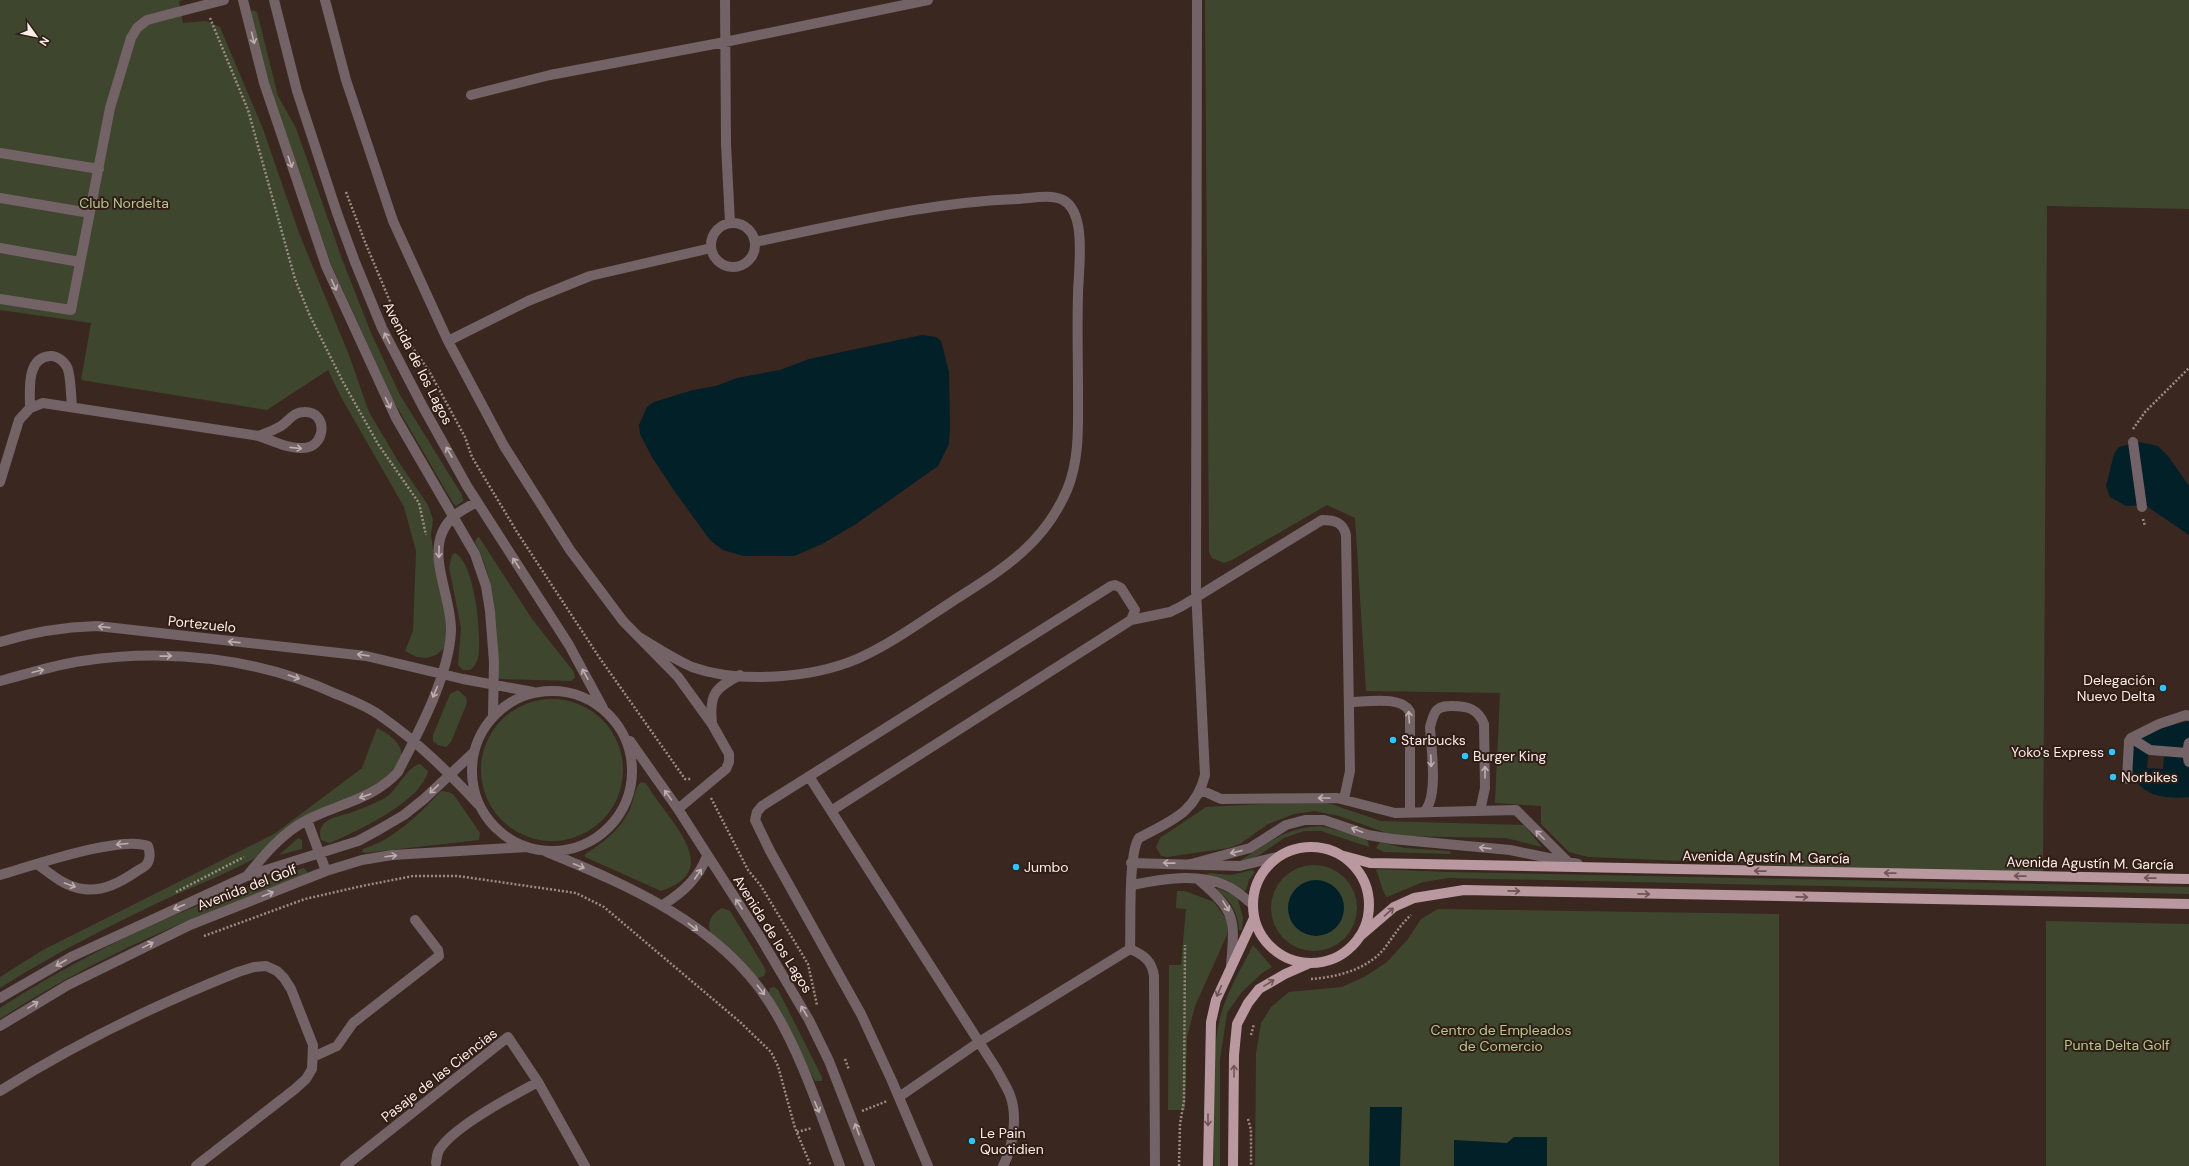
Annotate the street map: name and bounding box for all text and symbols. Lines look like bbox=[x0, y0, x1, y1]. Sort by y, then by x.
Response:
north arrow bbox=[16, 16, 56, 56]
one-way arrow bbox=[249, 31, 257, 44]
text: N bbox=[36, 34, 52, 49]
one-way arrow bbox=[286, 156, 294, 168]
park label: Club Nordelta bbox=[79, 194, 169, 212]
one-way arrow bbox=[330, 278, 338, 290]
street label: Avenida de los Lagos bbox=[379, 299, 457, 427]
one-way arrow bbox=[383, 332, 391, 344]
one-way arrow bbox=[385, 396, 392, 408]
one-way arrow bbox=[289, 444, 302, 451]
one-way arrow bbox=[444, 447, 452, 459]
one-way arrow bbox=[435, 545, 443, 558]
one-way arrow bbox=[512, 558, 521, 569]
street label: Portezuelo bbox=[167, 611, 237, 637]
one-way arrow bbox=[98, 623, 111, 631]
one-way arrow bbox=[228, 638, 241, 646]
one-way arrow bbox=[357, 651, 370, 659]
one-way arrow bbox=[159, 652, 172, 660]
one-way arrow bbox=[31, 667, 44, 674]
one-way arrow bbox=[580, 668, 588, 680]
place label: Delegación Nuevo Delta bbox=[2077, 671, 2155, 705]
one-way arrow bbox=[288, 674, 301, 681]
marker: Delegación Nuevo Delta bbox=[2158, 683, 2168, 693]
one-way arrow bbox=[430, 686, 438, 698]
one-way arrow bbox=[1406, 711, 1413, 724]
place label: Starbucks bbox=[1401, 731, 1466, 749]
marker: Starbucks bbox=[1388, 735, 1398, 745]
place label: Yoko's Express bbox=[2011, 743, 2104, 761]
place label: Burger King bbox=[1473, 747, 1546, 765]
marker: Yoko's Express bbox=[2107, 747, 2117, 757]
marker: Burger King bbox=[1460, 751, 1470, 761]
one-way arrow bbox=[1428, 754, 1435, 767]
one-way arrow bbox=[1481, 766, 1488, 779]
place label: Norbikes bbox=[2121, 768, 2178, 786]
marker: Norbikes bbox=[2108, 772, 2118, 782]
one-way arrow bbox=[429, 784, 439, 794]
one-way arrow bbox=[664, 790, 672, 801]
one-way arrow bbox=[359, 793, 371, 801]
one-way arrow bbox=[1318, 794, 1331, 802]
one-way arrow bbox=[1351, 826, 1363, 834]
one-way arrow bbox=[1535, 830, 1545, 840]
one-way arrow bbox=[116, 840, 129, 847]
one-way arrow bbox=[1479, 844, 1492, 852]
street label: Avenida Agustín M. García bbox=[1682, 847, 1850, 867]
one-way arrow bbox=[1230, 849, 1243, 856]
one-way arrow bbox=[384, 852, 397, 860]
street label: Avenida Agustín M. García bbox=[2006, 853, 2174, 873]
place label: Jumbo bbox=[1024, 858, 1069, 876]
street label: Avenida del Golf bbox=[195, 860, 300, 914]
one-way arrow bbox=[1163, 860, 1176, 867]
one-way arrow bbox=[573, 862, 585, 870]
marker: Jumbo bbox=[1011, 862, 1021, 872]
one-way arrow bbox=[1754, 867, 1767, 875]
one-way arrow bbox=[695, 868, 703, 880]
one-way arrow bbox=[1884, 869, 1897, 877]
street label: Avenida de los Lagos bbox=[729, 872, 817, 996]
one-way arrow bbox=[2014, 872, 2027, 880]
one-way arrow bbox=[2144, 875, 2157, 882]
one-way arrow bbox=[63, 882, 76, 889]
one-way arrow bbox=[1507, 887, 1520, 895]
one-way arrow bbox=[261, 890, 273, 898]
one-way arrow bbox=[1637, 890, 1650, 898]
one-way arrow bbox=[1795, 893, 1808, 901]
one-way arrow bbox=[735, 899, 743, 910]
one-way arrow bbox=[1222, 900, 1230, 912]
one-way arrow bbox=[173, 904, 185, 911]
one-way arrow bbox=[1383, 907, 1394, 916]
one-way arrow bbox=[688, 922, 699, 931]
one-way arrow bbox=[142, 941, 154, 948]
one-way arrow bbox=[55, 959, 67, 967]
one-way arrow bbox=[1264, 979, 1275, 987]
one-way arrow bbox=[756, 985, 765, 996]
one-way arrow bbox=[1215, 985, 1223, 997]
one-way arrow bbox=[27, 1001, 39, 1009]
one-way arrow bbox=[800, 1006, 808, 1017]
park label: Centro de Empleados de Comercio bbox=[1431, 1021, 1571, 1055]
street label: Pasaje de las Ciencias bbox=[377, 1024, 501, 1126]
park label: Punta Delta Golf bbox=[2064, 1036, 2170, 1054]
one-way arrow bbox=[1230, 1065, 1238, 1078]
one-way arrow bbox=[814, 1100, 822, 1112]
one-way arrow bbox=[1204, 1113, 1212, 1126]
one-way arrow bbox=[852, 1124, 860, 1136]
place label: Le Pain Quotidien bbox=[980, 1124, 1044, 1158]
marker: Le Pain Quotidien bbox=[967, 1136, 977, 1146]

